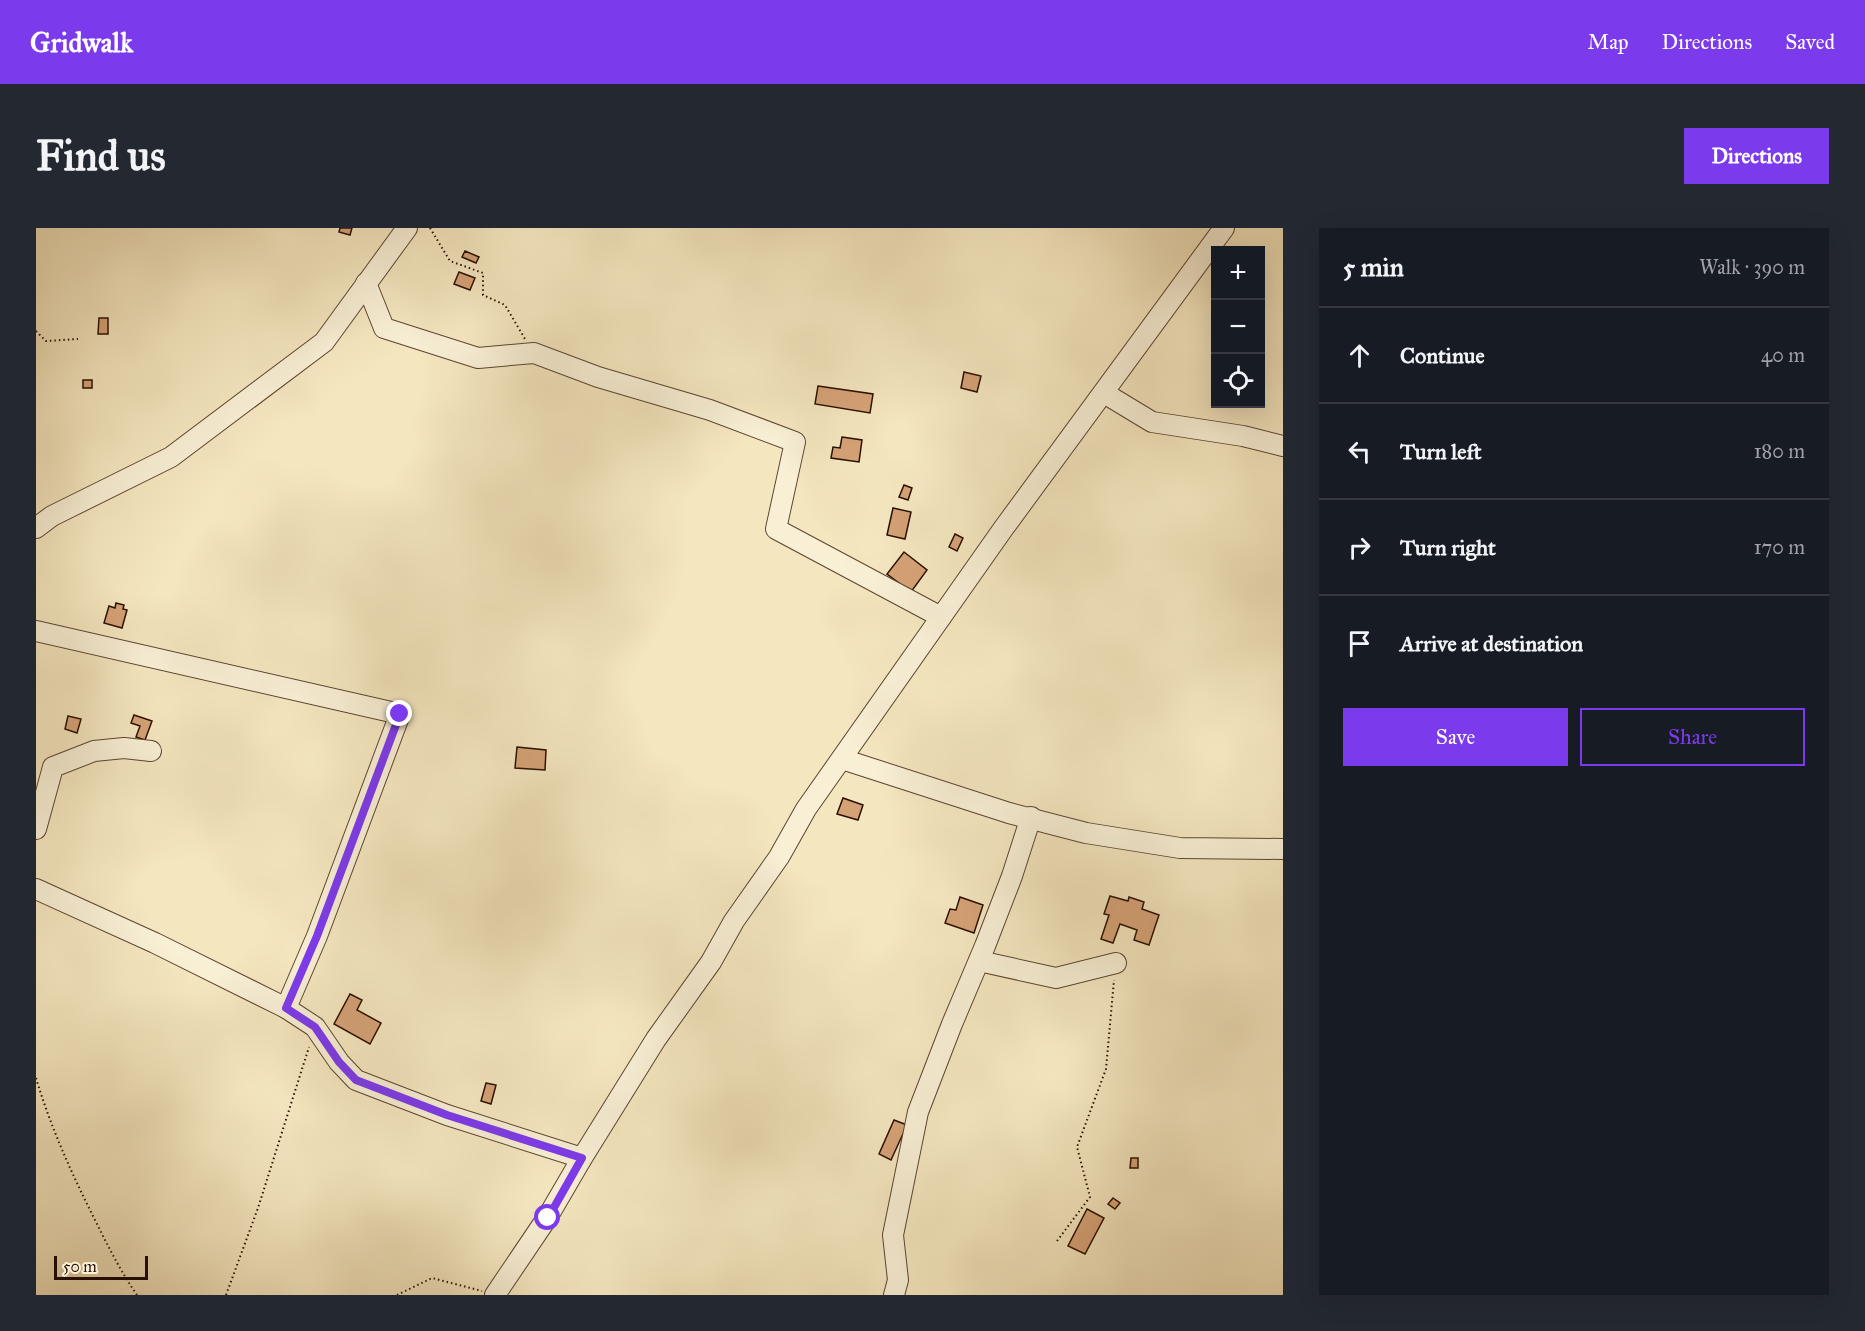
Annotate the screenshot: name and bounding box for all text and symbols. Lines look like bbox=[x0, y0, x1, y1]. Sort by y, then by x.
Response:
text: Gridwalk bbox=[30, 25, 133, 60]
text: Map bbox=[1588, 29, 1629, 55]
text: Directions bbox=[1662, 29, 1752, 55]
text: Saved bbox=[1785, 29, 1835, 55]
button: Directions bbox=[1684, 128, 1829, 184]
text: Find us bbox=[36, 130, 166, 182]
map controls bbox=[1211, 246, 1265, 408]
button: + bbox=[1211, 246, 1265, 300]
text: 5 min bbox=[1343, 251, 1404, 283]
text: Walk · 390 m bbox=[1699, 255, 1805, 279]
button: − bbox=[1211, 300, 1265, 354]
icon: ahead bbox=[1343, 339, 1376, 372]
text: Continue bbox=[1400, 342, 1485, 369]
text: 40 m bbox=[1761, 343, 1805, 367]
button: locate bbox=[1211, 354, 1265, 408]
icon: left bbox=[1343, 435, 1376, 468]
text: Turn left bbox=[1400, 438, 1482, 465]
text: 180 m bbox=[1754, 439, 1805, 463]
icon: right bbox=[1343, 531, 1376, 564]
text: Turn right bbox=[1400, 534, 1496, 561]
text: 170 m bbox=[1754, 535, 1805, 559]
icon: arrive bbox=[1343, 627, 1376, 660]
text: Arrive at destination bbox=[1400, 630, 1583, 657]
route end bbox=[386, 700, 412, 726]
button: Save bbox=[1343, 708, 1568, 766]
button: Share bbox=[1580, 708, 1805, 766]
route start bbox=[534, 1204, 560, 1230]
scale bar bbox=[54, 1253, 148, 1280]
text: 50 m bbox=[63, 1257, 97, 1276]

